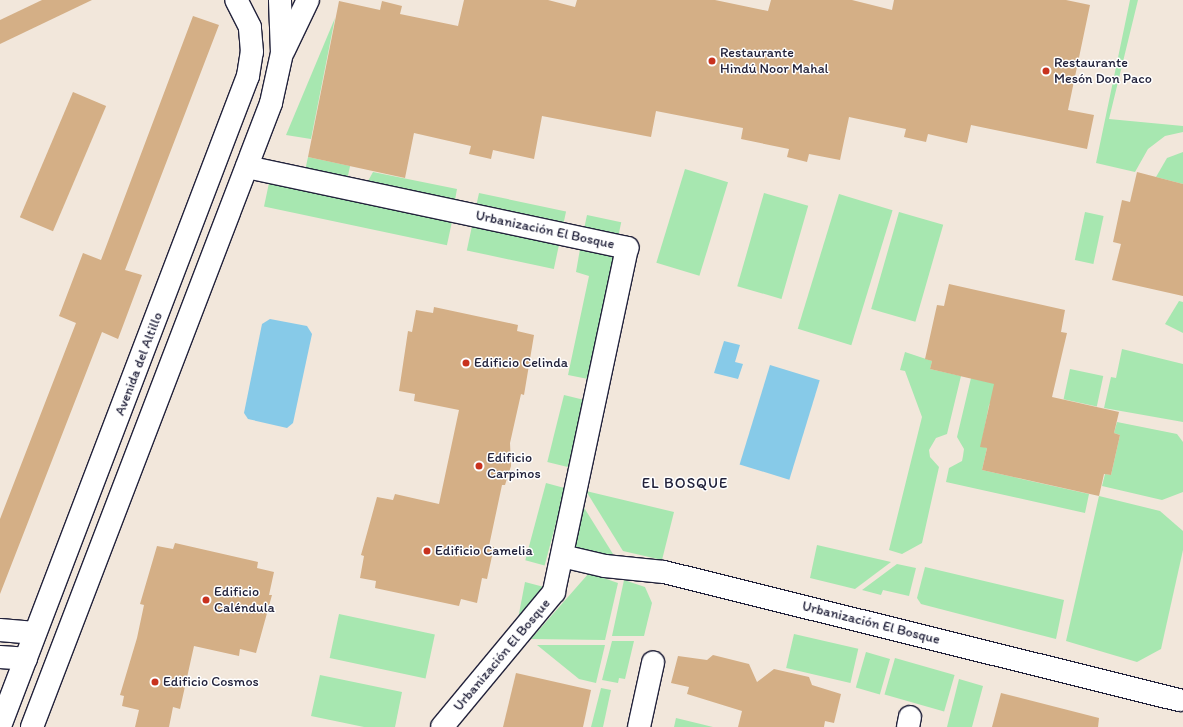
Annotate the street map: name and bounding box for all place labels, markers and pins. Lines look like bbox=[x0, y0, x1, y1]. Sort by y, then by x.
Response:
place label: Restaurante Hindú Noor Mahal bbox=[720, 45, 829, 78]
place label: Restaurante Mesón Don Paco bbox=[1054, 55, 1152, 88]
marker: Restaurante Hindú Noor Mahal bbox=[707, 56, 717, 66]
marker: Restaurante Mesón Don Paco bbox=[1041, 66, 1051, 76]
place label: Edificio Celinda bbox=[474, 355, 568, 371]
marker: Edificio Celinda bbox=[461, 358, 471, 368]
place label: Edificio Carpinos bbox=[487, 450, 541, 482]
marker: Edificio Carpinos bbox=[474, 461, 484, 471]
place label: Edificio Camelia bbox=[435, 543, 533, 559]
marker: Edificio Camelia bbox=[422, 546, 432, 556]
place label: Edificio Caléndula bbox=[214, 584, 275, 616]
marker: Edificio Caléndula bbox=[201, 595, 211, 605]
place label: Edificio Cosmos bbox=[163, 674, 258, 690]
marker: Edificio Cosmos bbox=[150, 677, 160, 687]

